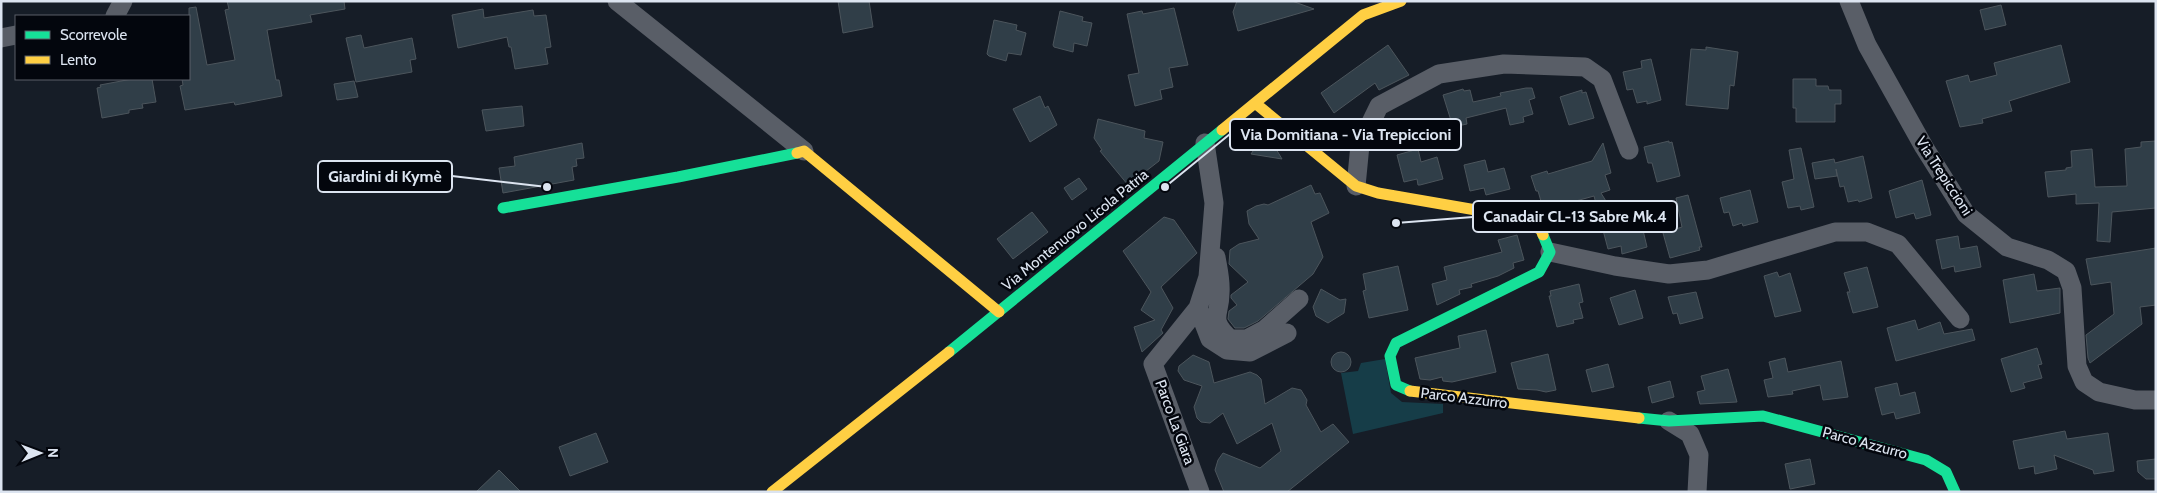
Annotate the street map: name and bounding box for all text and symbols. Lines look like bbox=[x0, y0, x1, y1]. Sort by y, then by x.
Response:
legend bbox=[15, 15, 190, 80]
text: Scorrevole bbox=[60, 26, 128, 44]
text: Lento bbox=[60, 51, 97, 69]
callout: Via Domitiana - Via Trepiccioni bbox=[1230, 119, 1461, 150]
text: Via Domitiana - Via Trepiccioni bbox=[1241, 125, 1451, 144]
street label: Via Trepiccioni bbox=[1912, 133, 1976, 219]
callout: Giardini di Kymè bbox=[318, 161, 452, 192]
street label: Via Montenuovo Licola Patria bbox=[998, 165, 1153, 295]
text: Giardini di Kymè bbox=[328, 167, 442, 186]
callout: Canadair CL-13 Sabre Mk.4 bbox=[1473, 201, 1677, 232]
text: Canadair CL-13 Sabre Mk.4 bbox=[1483, 207, 1667, 226]
street label: Parco La Giara bbox=[1151, 377, 1199, 468]
street label: Parco Azzurro bbox=[1420, 384, 1508, 412]
street label: Parco Azzurro bbox=[1821, 423, 1909, 463]
north arrow bbox=[15, 428, 65, 478]
text: N bbox=[44, 448, 62, 458]

